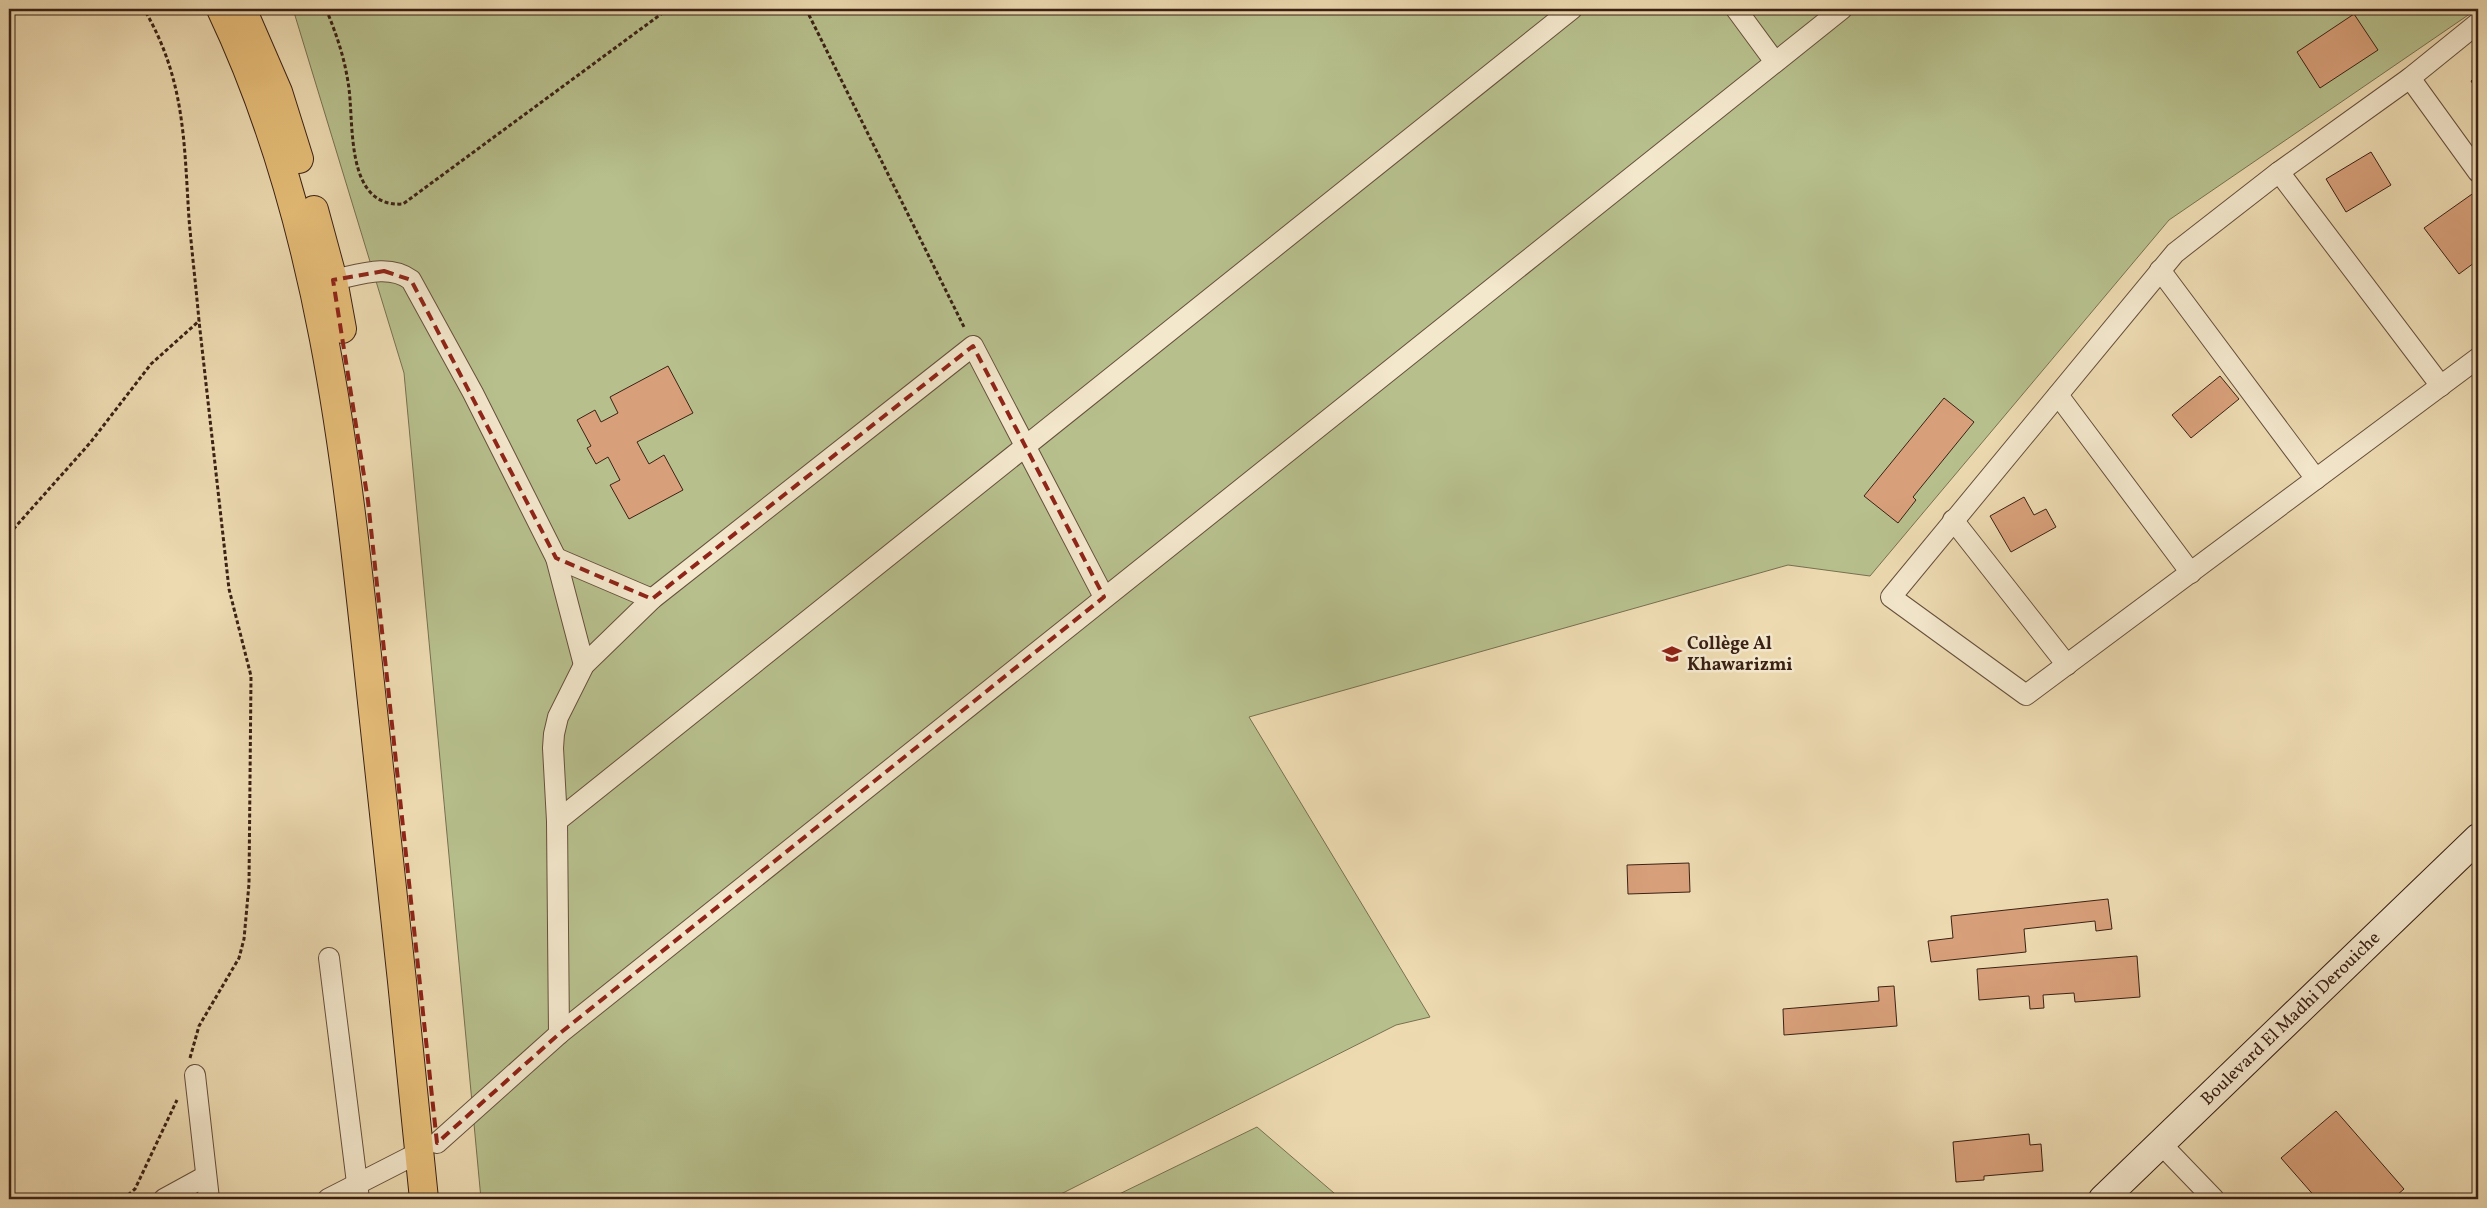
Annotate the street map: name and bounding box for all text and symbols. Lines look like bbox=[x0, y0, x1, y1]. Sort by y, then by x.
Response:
place label: Collège Al Khawarizmi bbox=[1687, 632, 1793, 678]
school or university icon: Collège Al Khawarizmi bbox=[1661, 643, 1683, 665]
street label: Boulevard El Madhi Derouiche bbox=[2196, 926, 2386, 1112]

